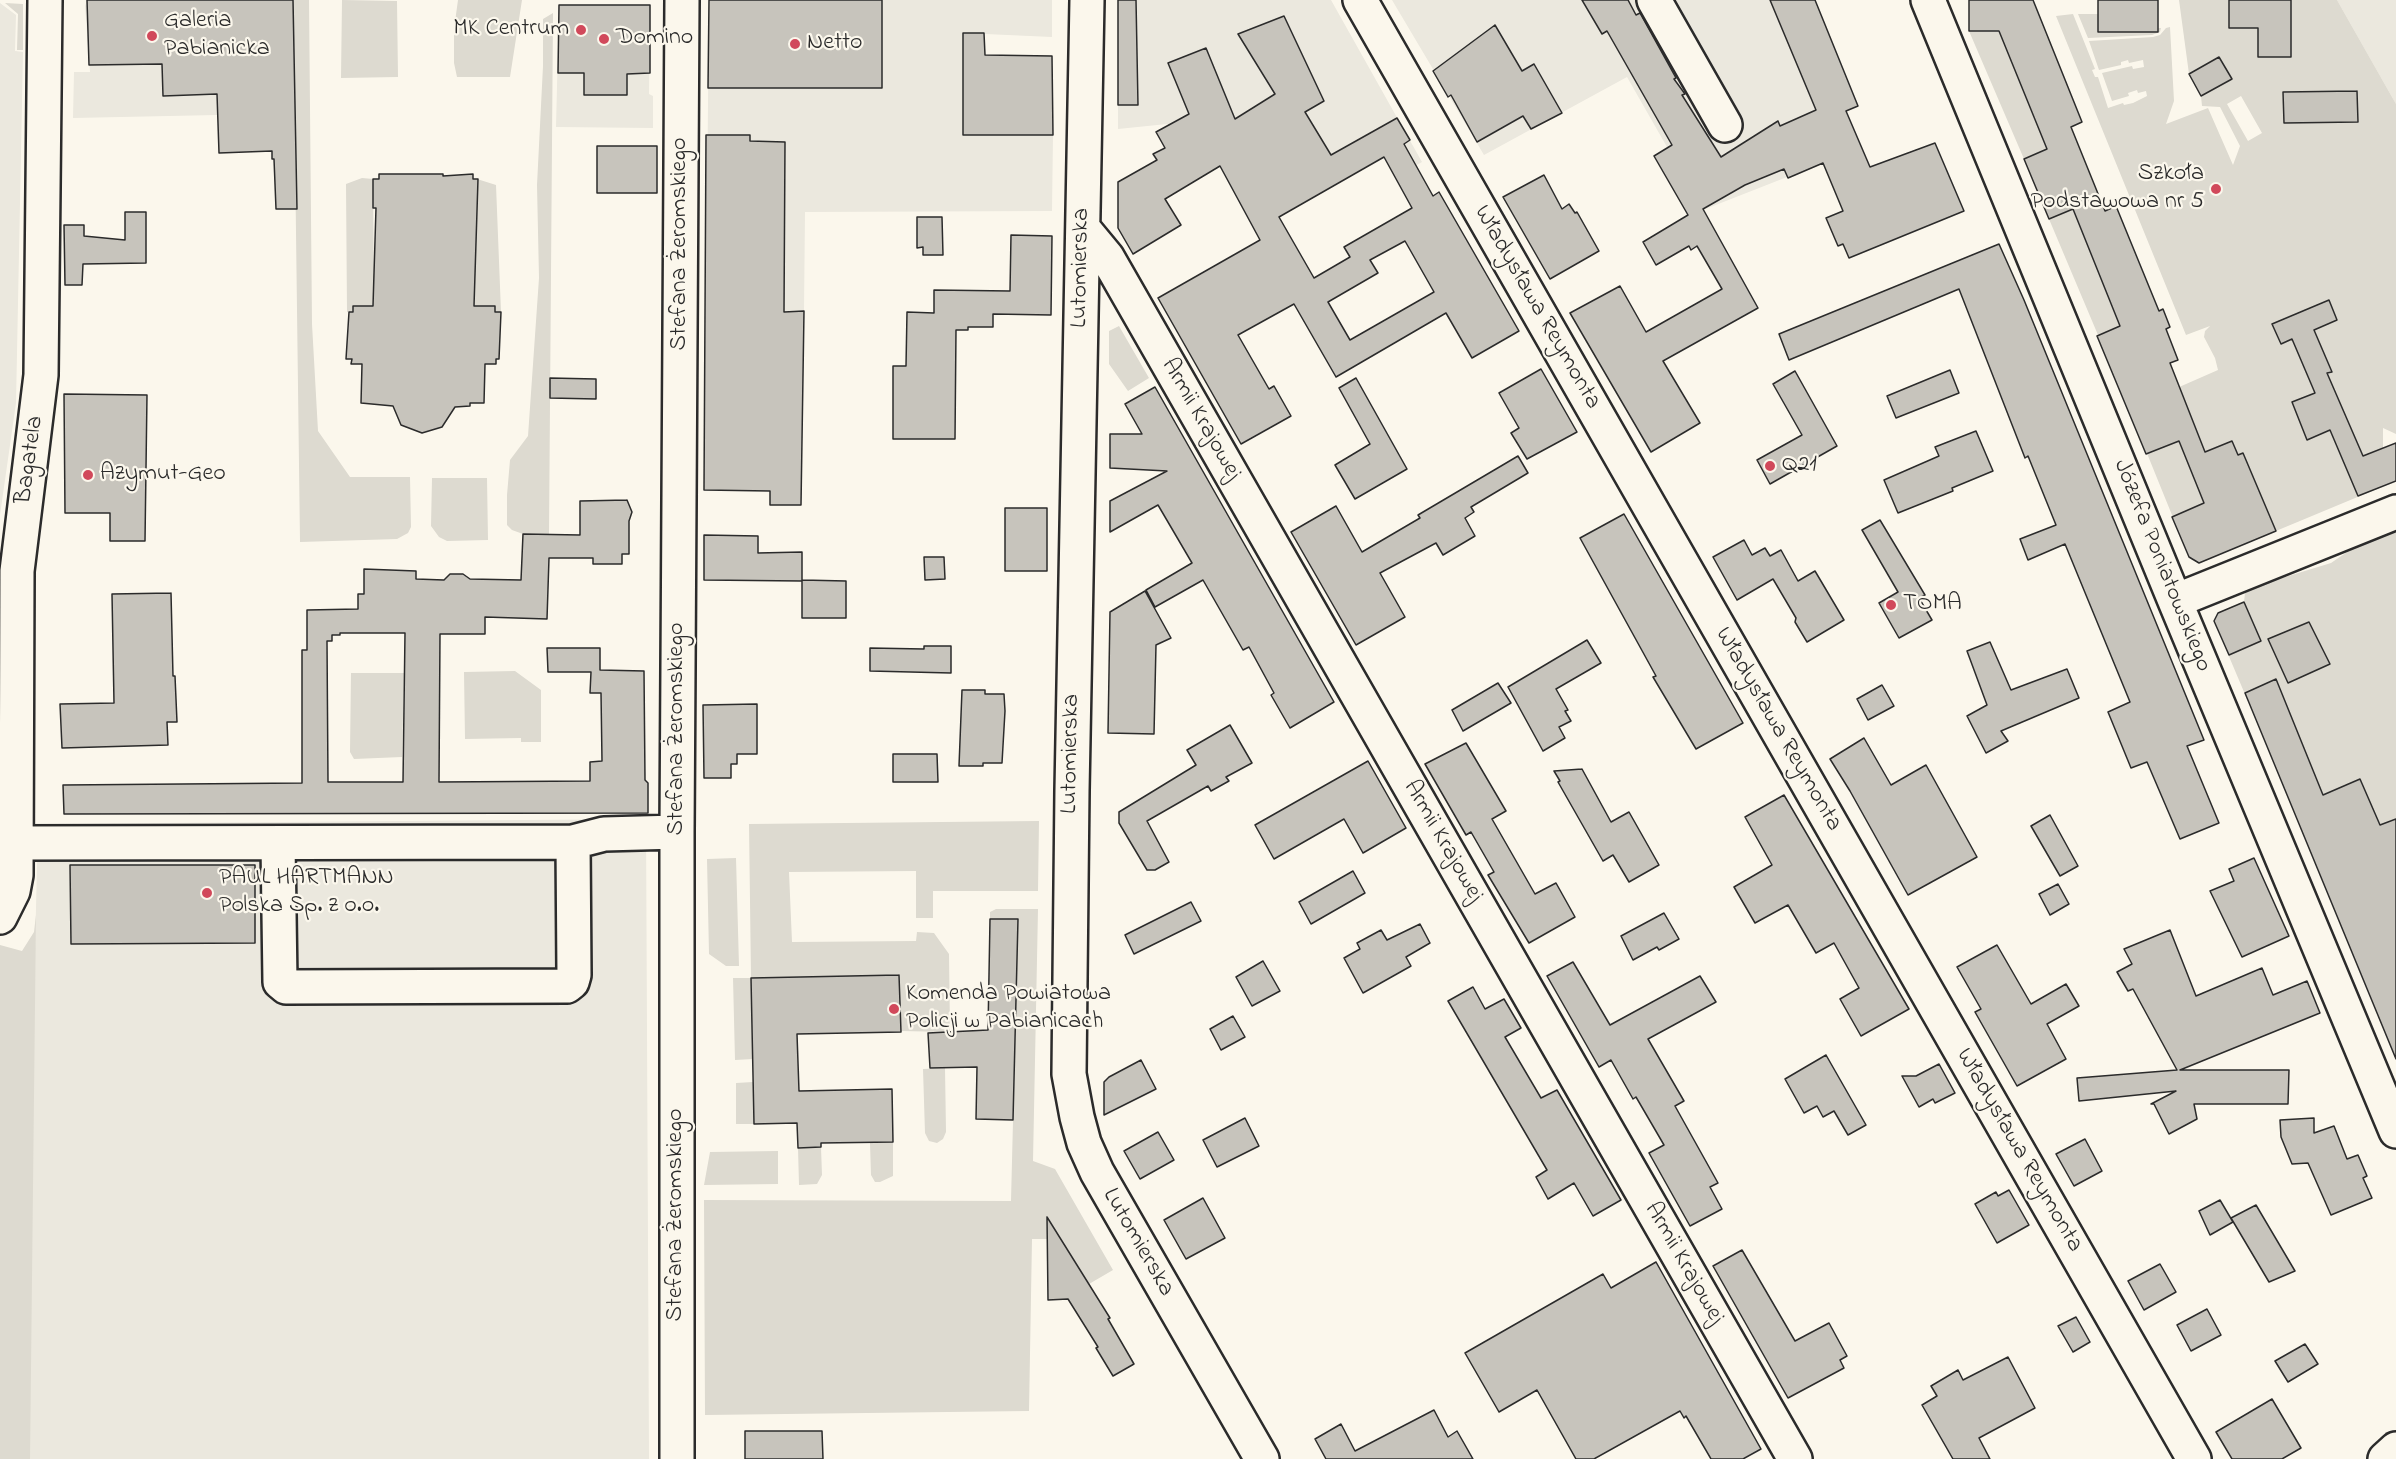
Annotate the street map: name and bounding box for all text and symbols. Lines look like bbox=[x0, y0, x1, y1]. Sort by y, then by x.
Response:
place label: Galeria Pabianicka bbox=[164, 8, 270, 64]
place label: MK Centrum bbox=[453, 16, 569, 44]
marker: MK Centrum bbox=[574, 23, 588, 37]
place label: Domino bbox=[616, 25, 693, 53]
marker: Galeria Pabianicka bbox=[145, 29, 159, 43]
place label: Netto bbox=[807, 30, 863, 58]
marker: Domino bbox=[597, 32, 611, 46]
marker: Netto bbox=[788, 37, 802, 51]
street label: Stefana Żeromskiego bbox=[667, 137, 695, 351]
place label: Szkoła Podstawowa nr 5 bbox=[2031, 161, 2204, 217]
marker: Szkoła Podstawowa nr 5 bbox=[2209, 182, 2223, 196]
street label: Władysława Reymonta bbox=[1466, 201, 1606, 415]
street label: Lutomierska bbox=[1067, 208, 1097, 328]
street label: Armii Krajowej bbox=[1154, 354, 1246, 486]
street label: Bagatela bbox=[11, 414, 51, 506]
place label: Q21 bbox=[1782, 452, 1817, 480]
street label: Józefa Poniatowskiego bbox=[2105, 456, 2217, 676]
marker: Q21 bbox=[1763, 459, 1777, 473]
place label: Azymut-Geo bbox=[100, 461, 226, 489]
marker: Azymut-Geo bbox=[81, 468, 95, 482]
place label: TOMA bbox=[1903, 591, 1962, 619]
marker: TOMA bbox=[1884, 598, 1898, 612]
street label: Stefana Żeromskiego bbox=[664, 622, 692, 836]
street label: Władysława Reymonta bbox=[1707, 623, 1847, 837]
street label: Lutomierska bbox=[1057, 694, 1087, 814]
street label: Armii Krajowej bbox=[1396, 776, 1488, 908]
place label: PAUL HARTMANN Polska Sp. z o.o. bbox=[219, 865, 394, 921]
marker: PAUL HARTMANN Polska Sp. z o.o. bbox=[200, 886, 214, 900]
place label: Komenda Powiatowa Policji w Pabianicach bbox=[906, 981, 1111, 1037]
marker: Komenda Powiatowa Policji w Pabianicach bbox=[887, 1002, 901, 1016]
street label: Władysława Reymonta bbox=[1948, 1044, 2088, 1258]
street label: Stefana Żeromskiego bbox=[663, 1108, 691, 1322]
street label: Lutomierska bbox=[1095, 1184, 1179, 1302]
street label: Armii Krajowej bbox=[1637, 1198, 1729, 1330]

